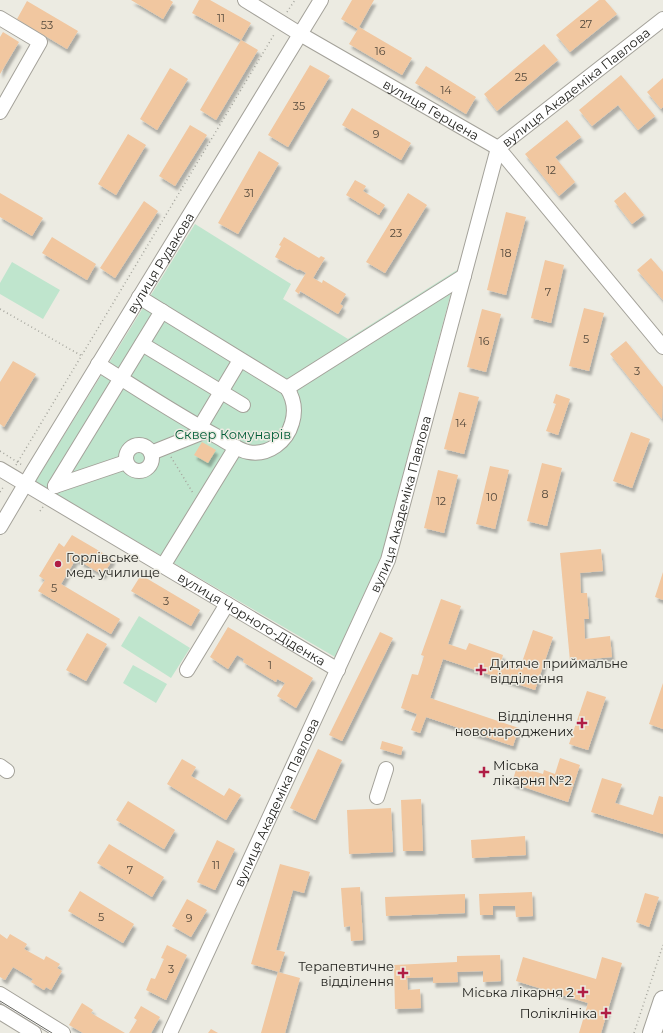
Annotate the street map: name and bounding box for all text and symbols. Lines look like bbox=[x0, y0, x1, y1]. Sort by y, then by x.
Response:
house number: 11 bbox=[217, 11, 225, 25]
house number: 27 bbox=[580, 17, 592, 31]
house number: 53 bbox=[41, 18, 53, 32]
street label: вулиця Академіка Павлова bbox=[498, 24, 653, 150]
house number: 16 bbox=[375, 44, 386, 58]
house number: 25 bbox=[515, 70, 527, 84]
street label: вулиця Герцена bbox=[380, 76, 482, 143]
house number: 14 bbox=[440, 83, 452, 97]
house number: 35 bbox=[293, 99, 305, 113]
house number: 9 bbox=[373, 127, 380, 141]
house number: 12 bbox=[546, 163, 556, 177]
house number: 31 bbox=[244, 186, 254, 200]
street label: вулиця Рудакова bbox=[123, 209, 197, 316]
house number: 23 bbox=[390, 226, 402, 240]
house number: 18 bbox=[501, 246, 512, 260]
house number: 7 bbox=[545, 285, 551, 299]
house number: 5 bbox=[583, 332, 589, 346]
house number: 16 bbox=[479, 334, 490, 348]
house number: 3 bbox=[634, 364, 640, 378]
street label: вулиця Академіка Павлова bbox=[366, 414, 434, 595]
house number: 14 bbox=[455, 416, 467, 430]
park label: Сквер Комунарів bbox=[175, 426, 291, 442]
house number: 8 bbox=[541, 487, 549, 501]
house number: 10 bbox=[486, 490, 498, 504]
house number: 12 bbox=[436, 494, 446, 508]
place label: Горлівське мед. училище bbox=[66, 549, 160, 580]
marker: Горлівське мед. училище bbox=[53, 559, 63, 569]
street label: вулиця Чорного-Діденка bbox=[175, 569, 329, 669]
house number: 5 bbox=[51, 581, 57, 595]
house number: 3 bbox=[163, 594, 169, 608]
place label: Дитяче приймальне відділення bbox=[490, 655, 628, 686]
house number: 1 bbox=[268, 658, 272, 672]
marker: Дитяче приймальне відділення bbox=[475, 664, 487, 676]
place label: Відділення новонароджених bbox=[455, 708, 573, 739]
street label: вулиця Академіка Павлова bbox=[231, 715, 322, 889]
marker: Відділення новонароджених bbox=[576, 717, 588, 729]
place label: Міська лікарня №2 bbox=[493, 757, 572, 788]
marker: Міська лікарня №2 bbox=[478, 766, 490, 778]
house number: 11 bbox=[212, 858, 220, 872]
house number: 7 bbox=[127, 863, 133, 877]
house number: 5 bbox=[98, 910, 104, 924]
house number: 9 bbox=[186, 911, 193, 925]
place label: Терапевтичне відділення bbox=[298, 958, 394, 989]
house number: 3 bbox=[168, 962, 174, 976]
marker: Терапевтичне відділення bbox=[397, 967, 409, 979]
place label: Міська лікарня 2 bbox=[462, 984, 574, 1000]
marker: Міська лікарня 2 bbox=[577, 986, 589, 998]
place label: Поліклініка bbox=[520, 1005, 597, 1021]
marker: Поліклініка bbox=[600, 1007, 612, 1019]

